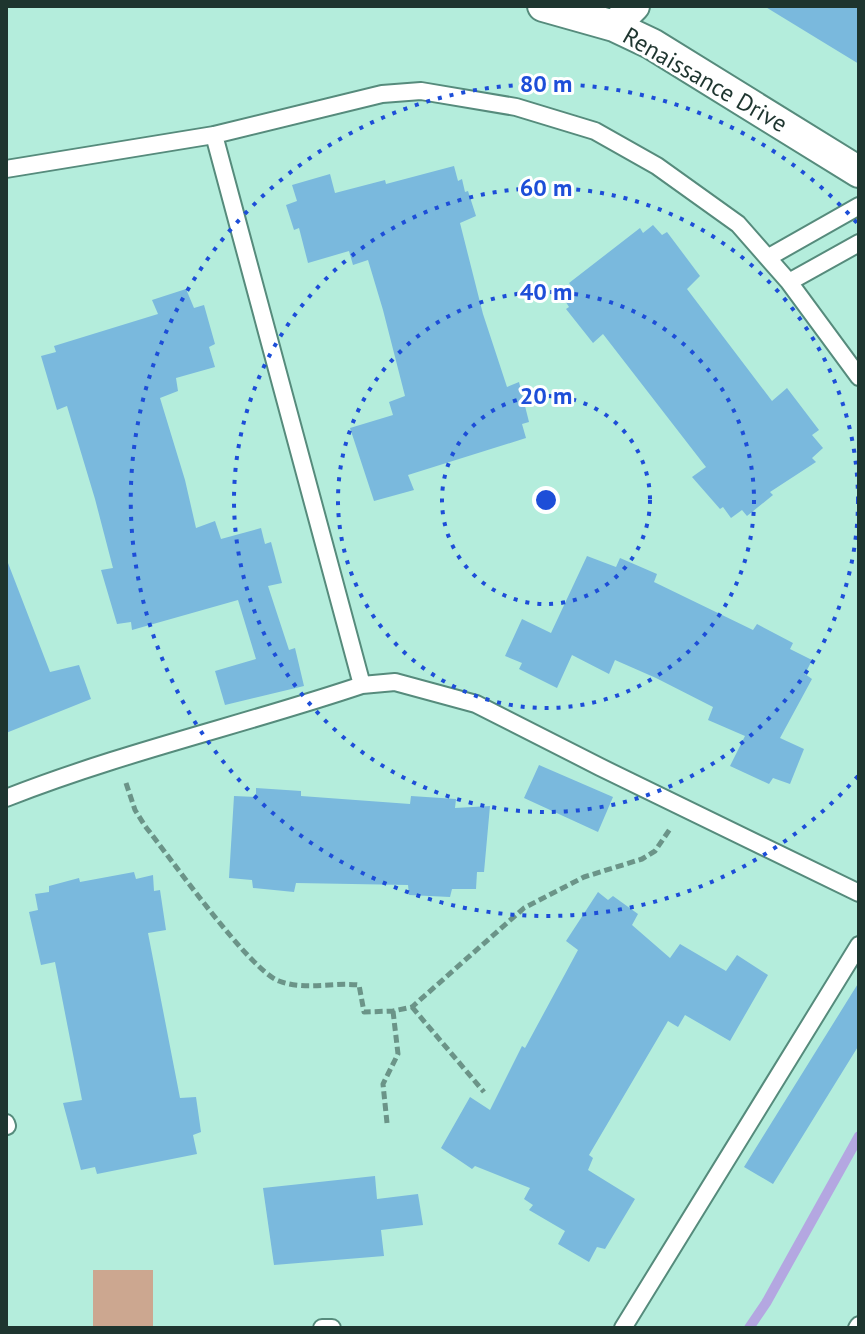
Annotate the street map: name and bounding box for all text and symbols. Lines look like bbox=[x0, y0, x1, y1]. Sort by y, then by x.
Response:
street label: Renaissance Drive bbox=[618, 20, 793, 139]
text: 80 m bbox=[520, 68, 572, 99]
text: 60 m bbox=[520, 172, 572, 203]
text: 40 m bbox=[520, 276, 572, 307]
text: 20 m bbox=[520, 380, 572, 411]
centre of rings bbox=[532, 486, 560, 514]

